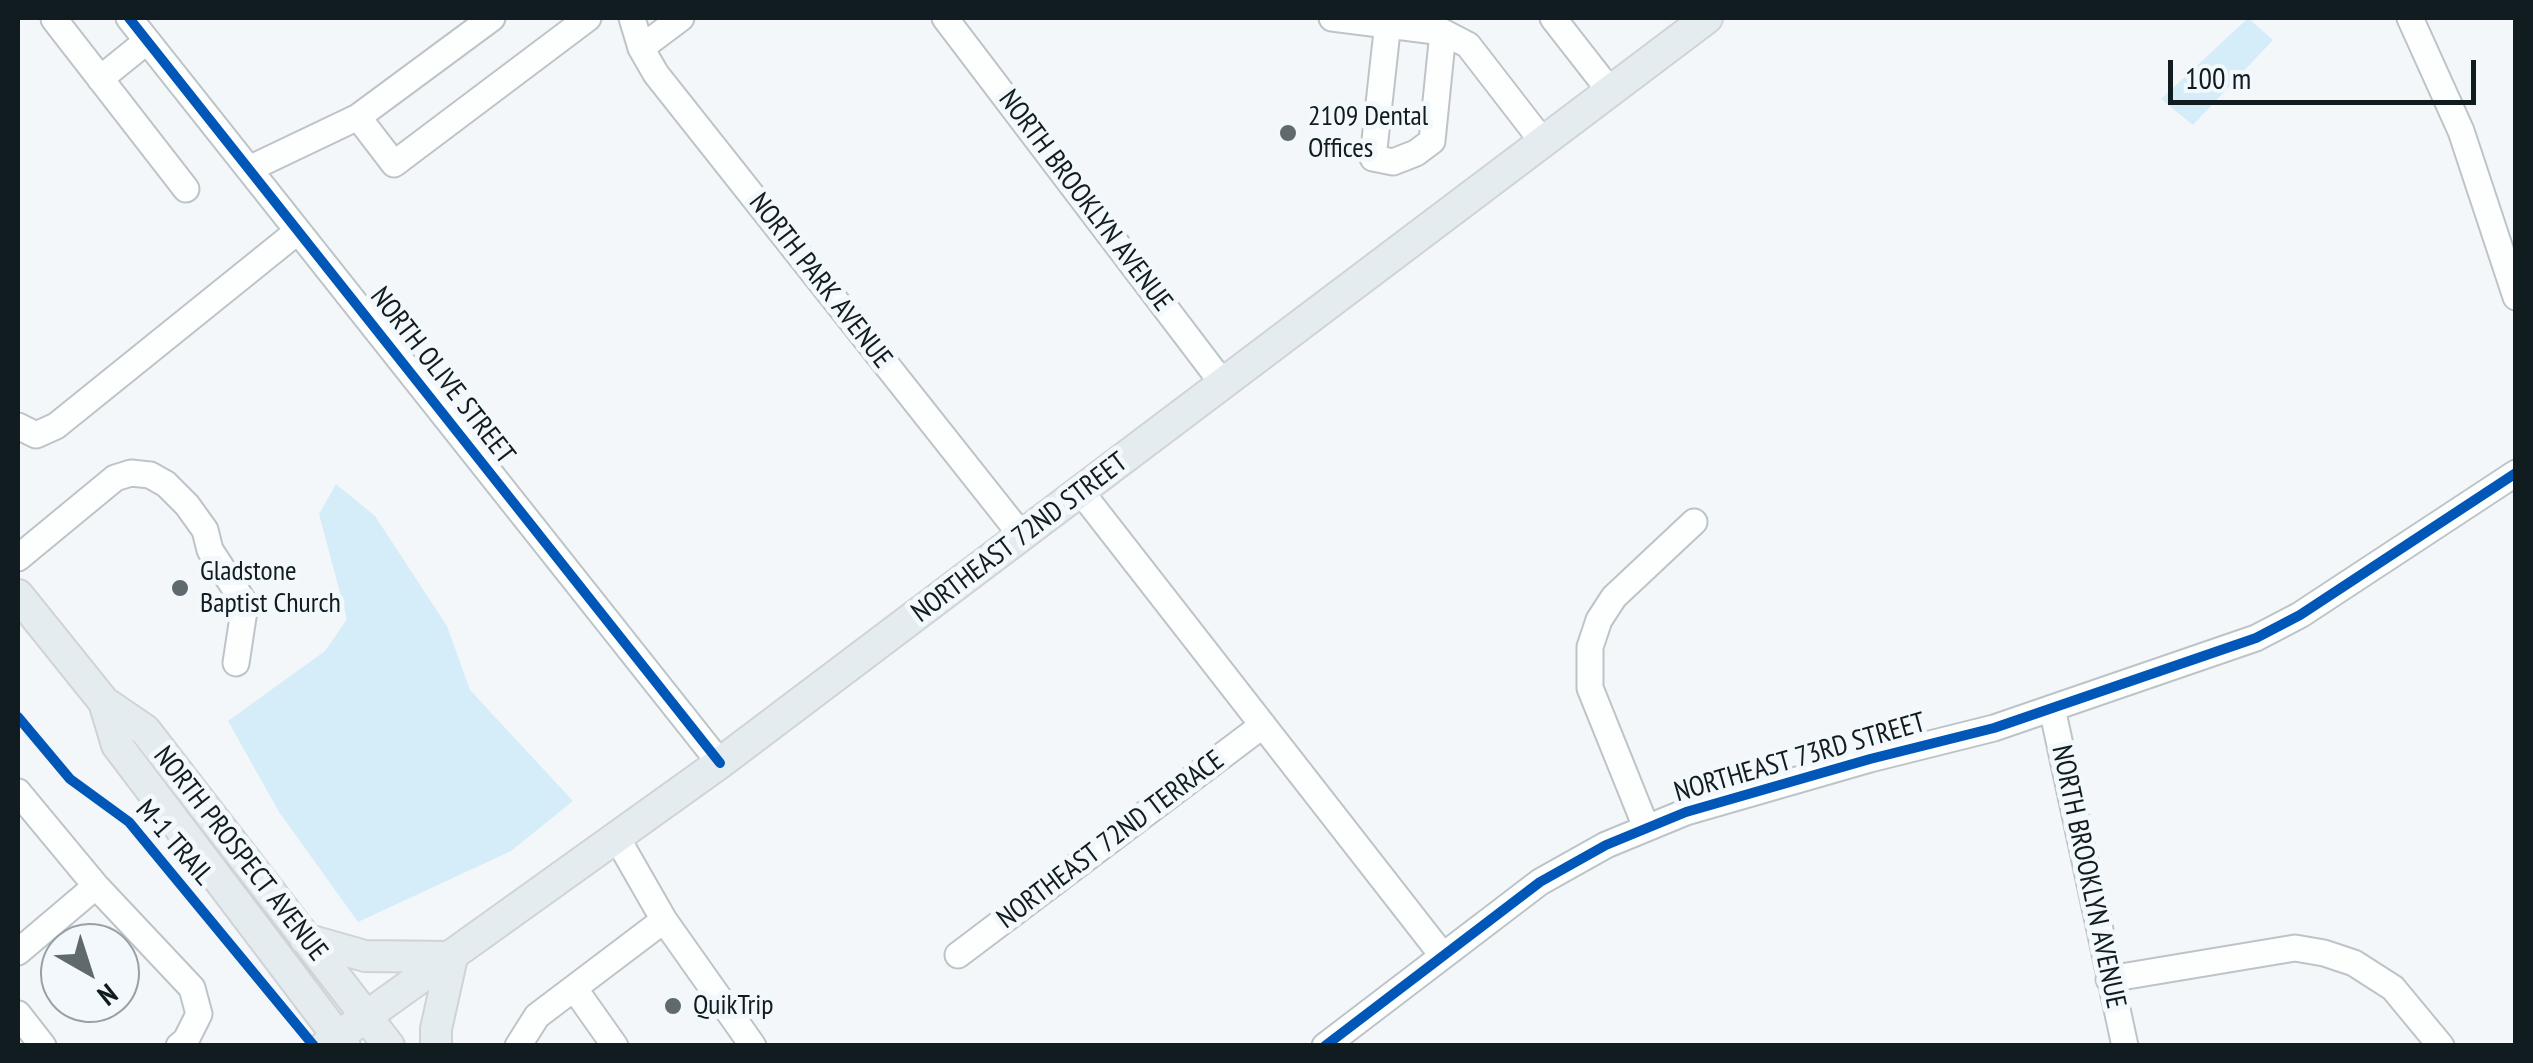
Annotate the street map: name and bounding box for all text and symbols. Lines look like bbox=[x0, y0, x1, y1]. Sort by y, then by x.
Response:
scale bar bbox=[2173, 40, 2480, 102]
text: 100 m bbox=[2185, 58, 2251, 97]
street label: NORTH BROOKLYN AVENUE bbox=[991, 84, 1179, 318]
place label: 2109 Dental Offices bbox=[1308, 100, 1428, 166]
marker: 2109 Dental Offices bbox=[1277, 122, 1299, 144]
street label: NORTH PARK AVENUE bbox=[741, 187, 899, 375]
street label: NORTH OLIVE STREET bbox=[363, 281, 521, 471]
street label: NORTHEAST 72ND STREET bbox=[906, 446, 1134, 630]
place label: Gladstone Baptist Church bbox=[200, 555, 341, 621]
marker: Gladstone Baptist Church bbox=[169, 577, 191, 599]
street label: NORTHEAST 73RD STREET bbox=[1671, 706, 1929, 810]
street label: NORTH PROSPECT AVENUE bbox=[146, 740, 334, 968]
street label: NORTH BROOKLYN AVENUE bbox=[2044, 742, 2132, 1012]
street label: NORTHEAST 72ND TERRACE bbox=[991, 744, 1231, 936]
street label: M-1 TRAIL bbox=[128, 794, 220, 892]
north arrow bbox=[40, 923, 140, 1023]
text: N bbox=[90, 976, 125, 1014]
place label: QuikTrip bbox=[693, 989, 774, 1023]
marker: QuikTrip bbox=[662, 995, 684, 1017]

